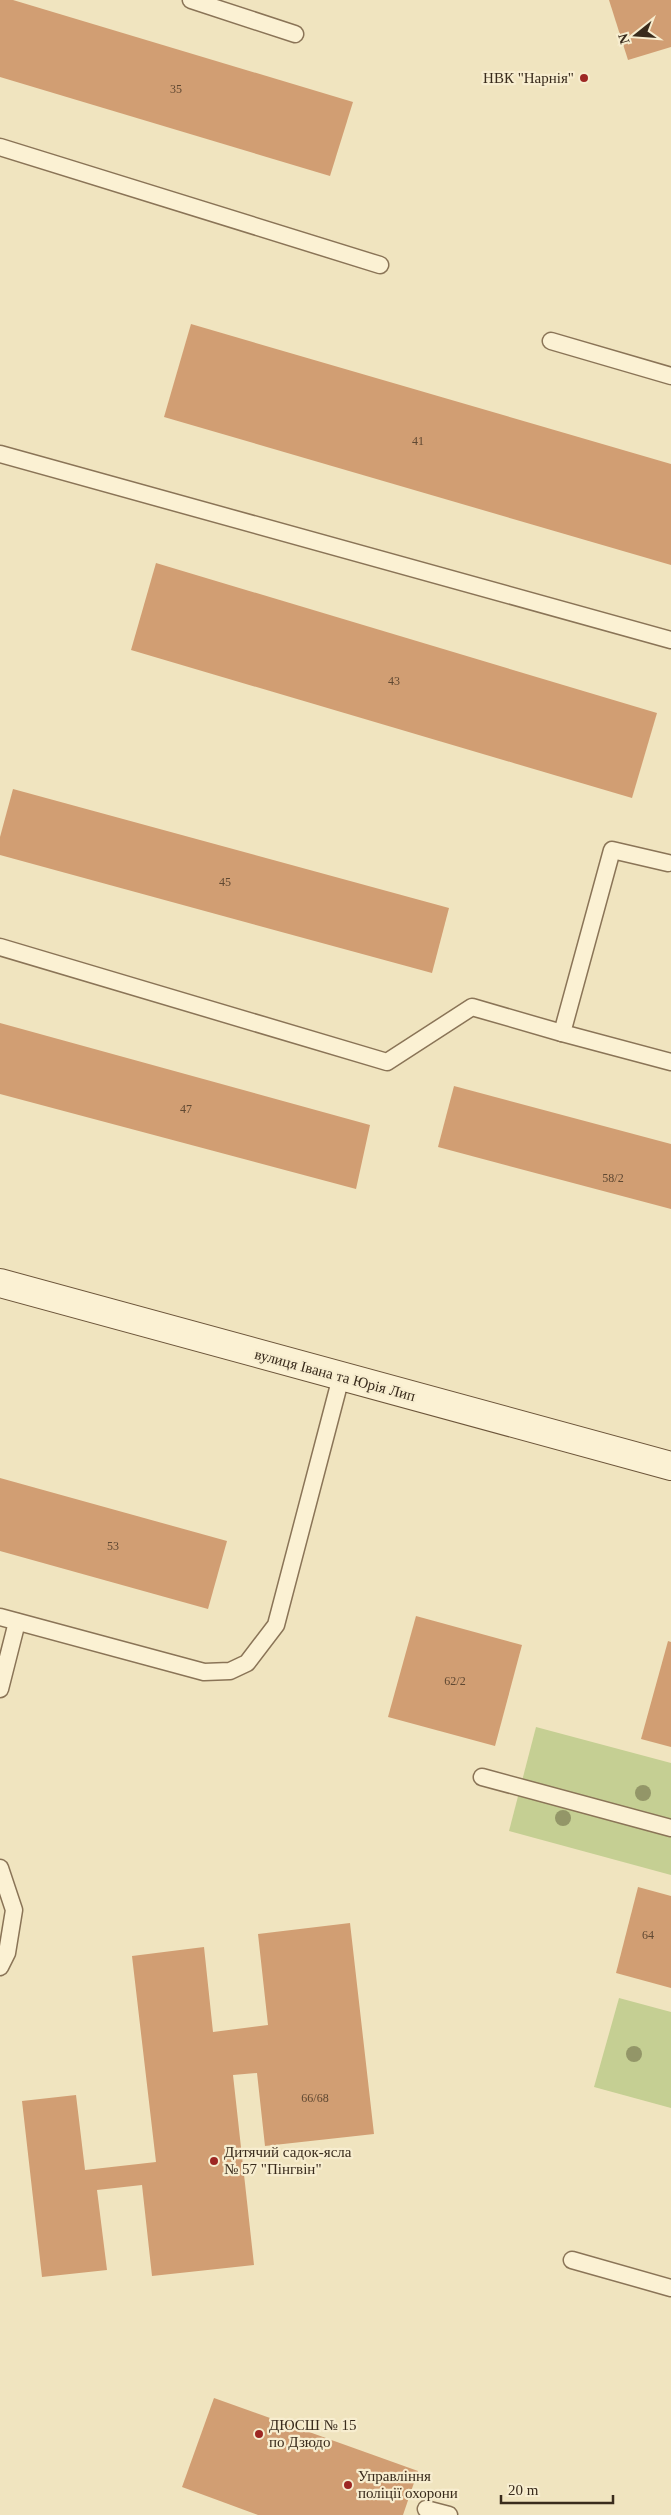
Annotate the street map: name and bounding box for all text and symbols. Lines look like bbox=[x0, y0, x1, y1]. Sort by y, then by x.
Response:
north arrow bbox=[611, 10, 661, 60]
text: N bbox=[615, 32, 633, 46]
place label: НВК "Нарнія" bbox=[483, 70, 574, 86]
marker: НВК "Нарнія" bbox=[578, 72, 590, 84]
house number: 35 bbox=[170, 82, 182, 96]
house number: 41 bbox=[412, 434, 424, 448]
house number: 43 bbox=[388, 674, 400, 688]
house number: 45 bbox=[219, 875, 231, 889]
house number: 47 bbox=[180, 1102, 192, 1116]
house number: 58/2 bbox=[602, 1171, 624, 1185]
street label: вулиця Івана та Юрія Лип bbox=[253, 1346, 417, 1404]
house number: 53 bbox=[107, 1539, 119, 1553]
house number: 62/2 bbox=[444, 1674, 466, 1688]
house number: 64 bbox=[642, 1928, 654, 1942]
house number: 66/68 bbox=[301, 2091, 329, 2105]
place label: Дитячий садок-ясла № 57 "Пінгвін" bbox=[224, 2144, 352, 2177]
marker: Дитячий садок-ясла № 57 "Пінгвін" bbox=[208, 2155, 220, 2167]
place label: ДЮСШ № 15 по Дзюдо bbox=[269, 2417, 357, 2450]
marker: ДЮСШ № 15 по Дзюдо bbox=[253, 2428, 265, 2440]
place label: Управління поліції охорони bbox=[358, 2468, 458, 2501]
scale bar bbox=[501, 2472, 614, 2504]
marker: Управління поліції охорони bbox=[342, 2479, 354, 2491]
text: 20 m bbox=[508, 2482, 539, 2498]

